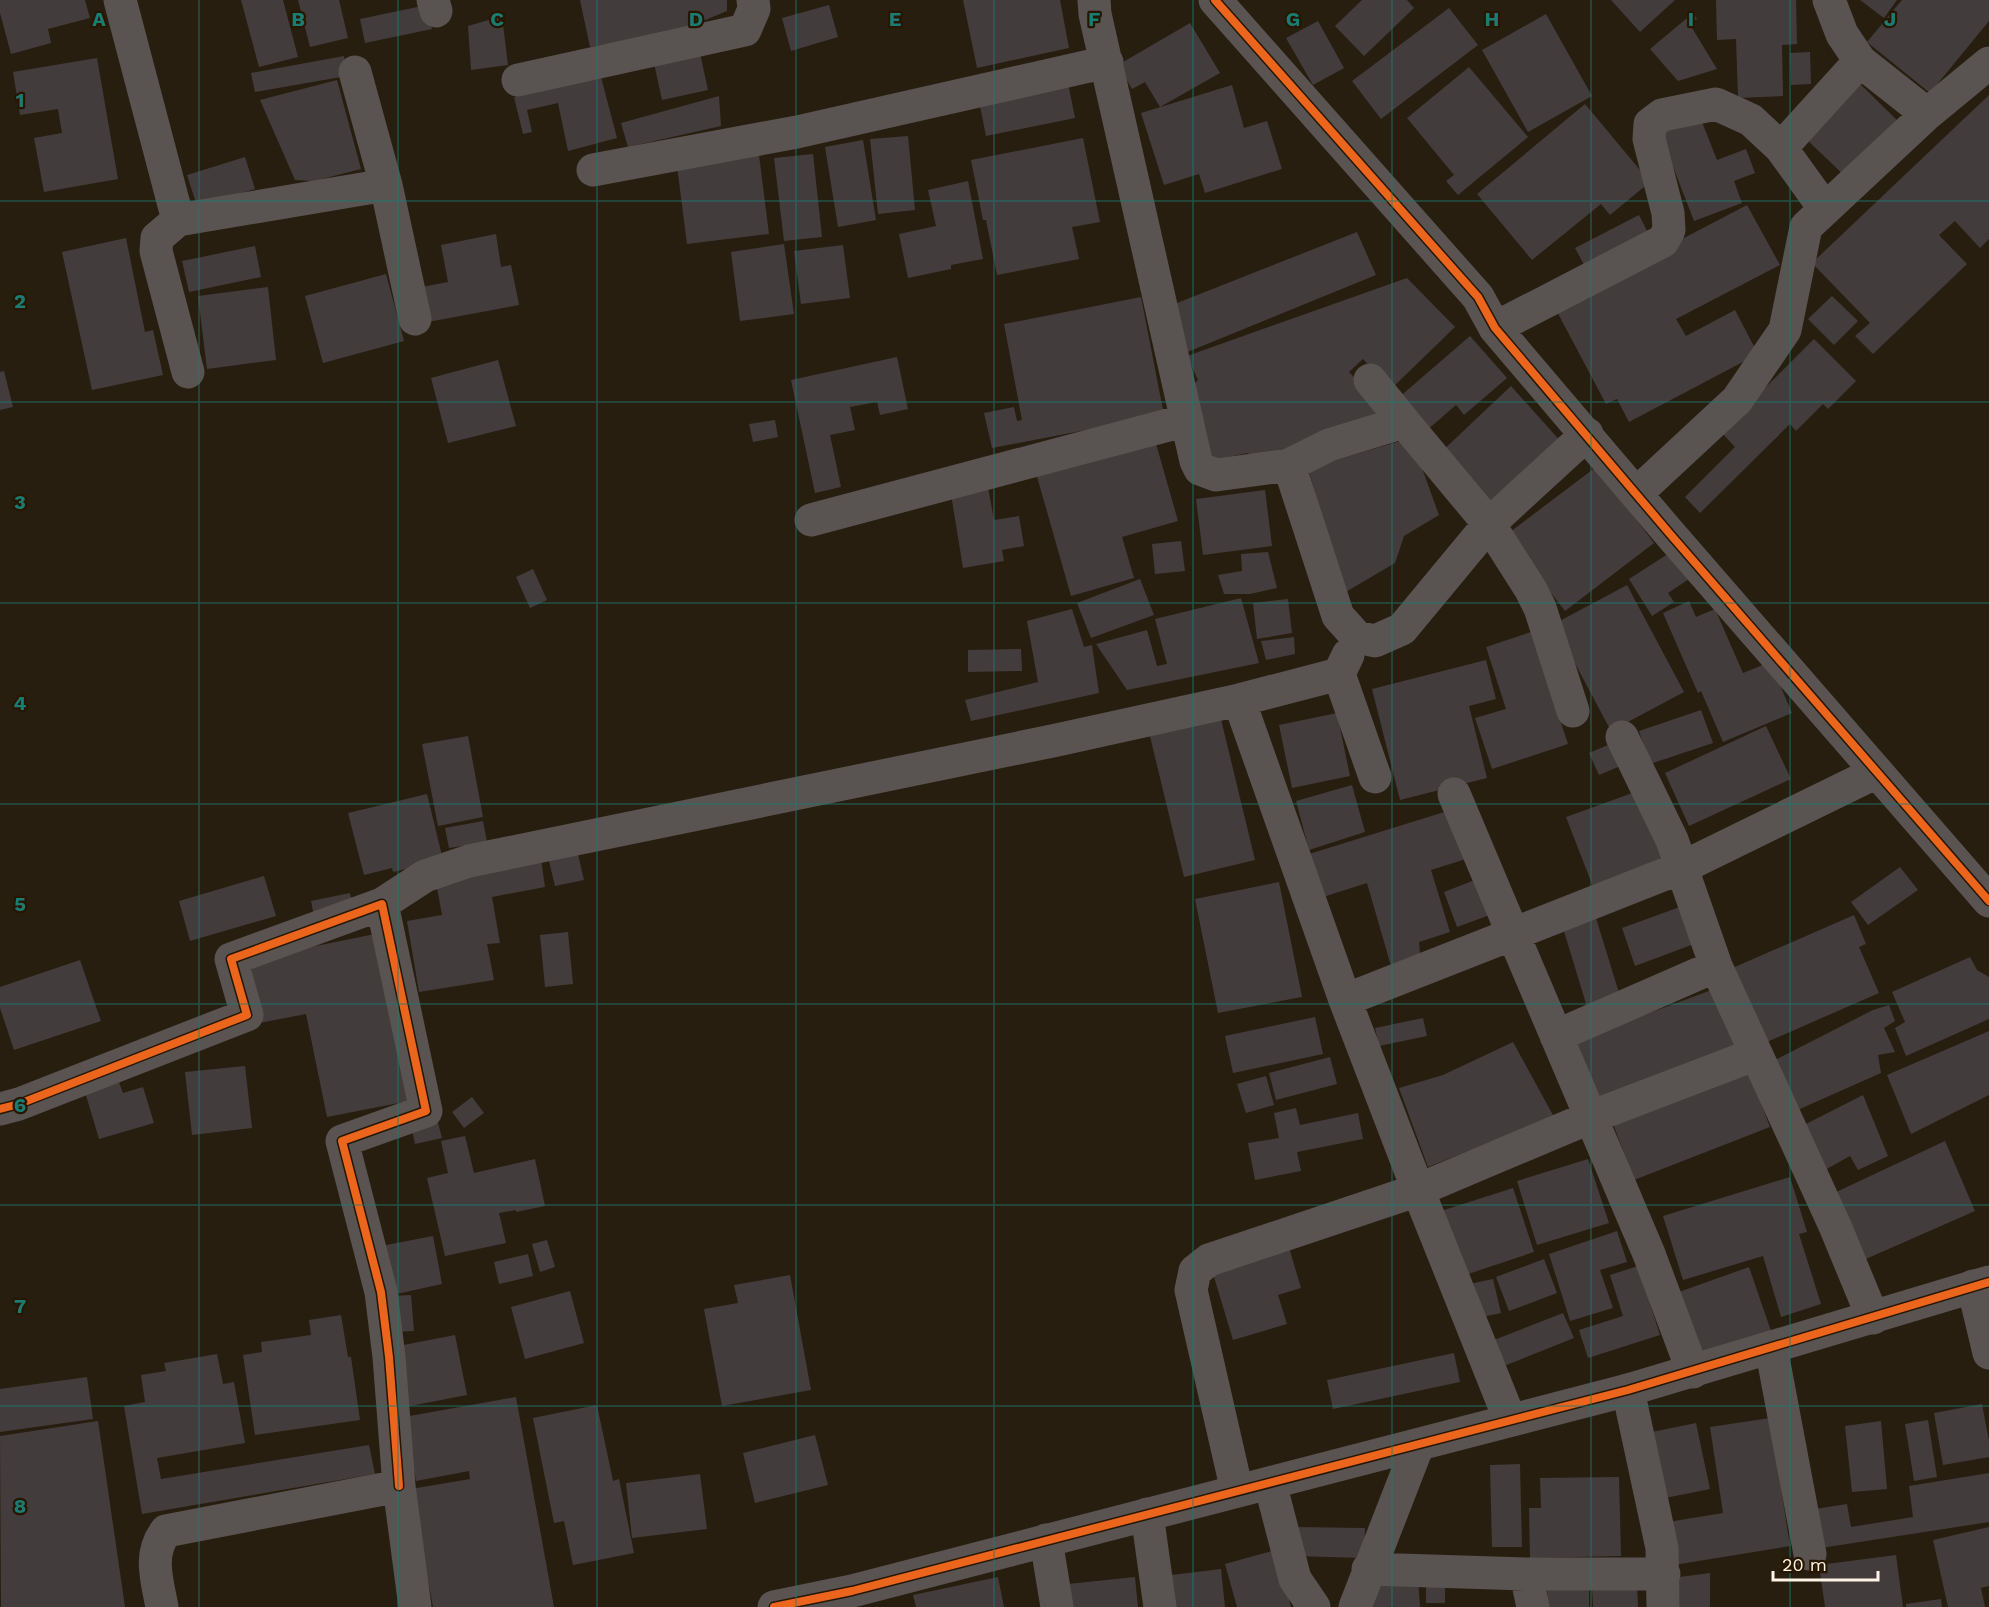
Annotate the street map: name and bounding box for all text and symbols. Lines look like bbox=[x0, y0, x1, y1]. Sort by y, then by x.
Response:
text: A bbox=[92, 7, 106, 31]
text: B bbox=[291, 7, 305, 31]
text: C bbox=[490, 7, 504, 31]
text: D bbox=[689, 7, 703, 31]
text: E bbox=[889, 7, 901, 31]
text: F bbox=[1088, 7, 1100, 31]
text: G bbox=[1286, 7, 1300, 31]
text: H bbox=[1485, 7, 1499, 31]
text: I bbox=[1688, 7, 1694, 31]
text: J bbox=[1884, 7, 1896, 31]
text: 1 bbox=[16, 88, 24, 112]
text: 2 bbox=[14, 289, 26, 313]
text: 3 bbox=[14, 490, 26, 514]
text: 4 bbox=[14, 691, 27, 715]
text: 5 bbox=[14, 892, 26, 916]
text: 6 bbox=[14, 1093, 26, 1117]
text: 7 bbox=[14, 1294, 26, 1318]
text: 8 bbox=[14, 1494, 26, 1518]
scale bar bbox=[1773, 1544, 1878, 1582]
text: 20 m bbox=[1782, 1554, 1827, 1575]

